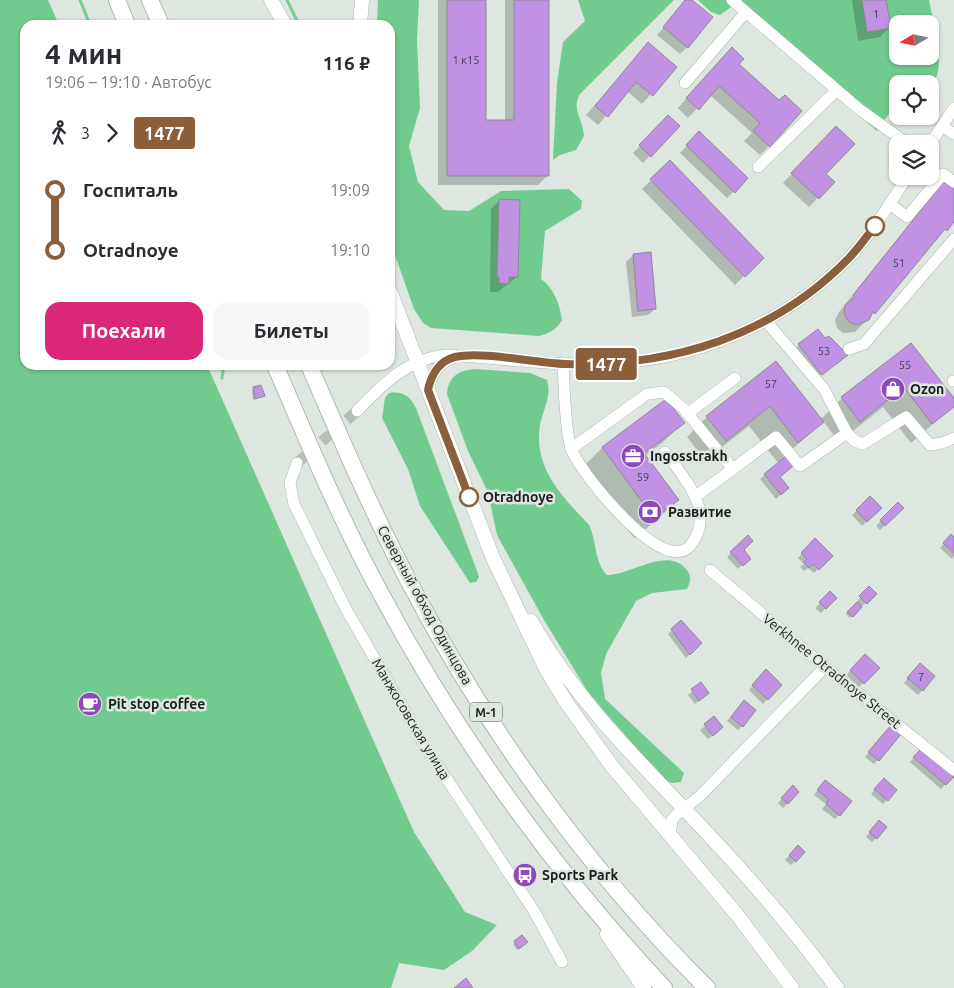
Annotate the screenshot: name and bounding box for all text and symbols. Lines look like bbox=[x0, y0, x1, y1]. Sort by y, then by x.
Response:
house number: 1 bbox=[873, 8, 879, 20]
north arrow bbox=[889, 15, 939, 65]
map controls bbox=[889, 15, 939, 185]
text: 4 мин bbox=[45, 38, 122, 69]
text: 116 ₽ bbox=[323, 52, 370, 74]
house number: 1 к15 bbox=[453, 54, 479, 66]
text: 19:06 – 19:10 · Автобус bbox=[45, 73, 212, 91]
button: locate bbox=[889, 75, 939, 125]
icon: walk bbox=[45, 119, 73, 147]
icon: forward bbox=[98, 119, 126, 147]
text: 1477 bbox=[144, 123, 185, 143]
text: 3 bbox=[81, 124, 90, 142]
button: layers bbox=[889, 135, 939, 185]
text: Госпиталь bbox=[83, 179, 178, 201]
text: 19:09 bbox=[330, 181, 370, 199]
unlabelled marker bbox=[865, 216, 885, 236]
text: Otradnoye bbox=[83, 239, 179, 261]
text: 19:10 bbox=[330, 241, 370, 259]
house number: 51 bbox=[893, 257, 905, 269]
button: Поехали bbox=[45, 302, 203, 360]
button: Билеты bbox=[213, 302, 370, 360]
house number: 53 bbox=[818, 345, 830, 357]
line badge: 1477 bbox=[571, 348, 641, 380]
text: 1477 bbox=[586, 354, 626, 374]
house number: 55 bbox=[899, 359, 911, 371]
shop icon: Ozon bbox=[880, 376, 906, 402]
house number: 57 bbox=[765, 378, 777, 390]
place label: Ozon bbox=[910, 381, 944, 397]
office icon: Ingosstrakh bbox=[620, 443, 646, 469]
place label: Ingosstrakh bbox=[650, 448, 728, 464]
house number: 59 bbox=[637, 471, 649, 483]
marker: Otradnoye bbox=[459, 487, 479, 507]
place label: Otradnoye bbox=[483, 489, 554, 505]
bank icon: Развитие bbox=[637, 499, 663, 525]
place label: Развитие bbox=[668, 504, 732, 520]
street label: Северный обход Одинцова bbox=[374, 523, 476, 687]
street label: Verkhnee Otradnoye Street bbox=[760, 610, 905, 732]
street label: Манжосовская улица bbox=[369, 656, 453, 782]
house number: 7 bbox=[918, 671, 924, 683]
cafe icon: Pit stop coffee bbox=[77, 691, 103, 717]
place label: Pit stop coffee bbox=[108, 696, 205, 712]
road number: М-1 bbox=[470, 702, 502, 722]
bus stop icon: Sports Park bbox=[512, 862, 538, 888]
place label: Sports Park bbox=[542, 867, 618, 883]

